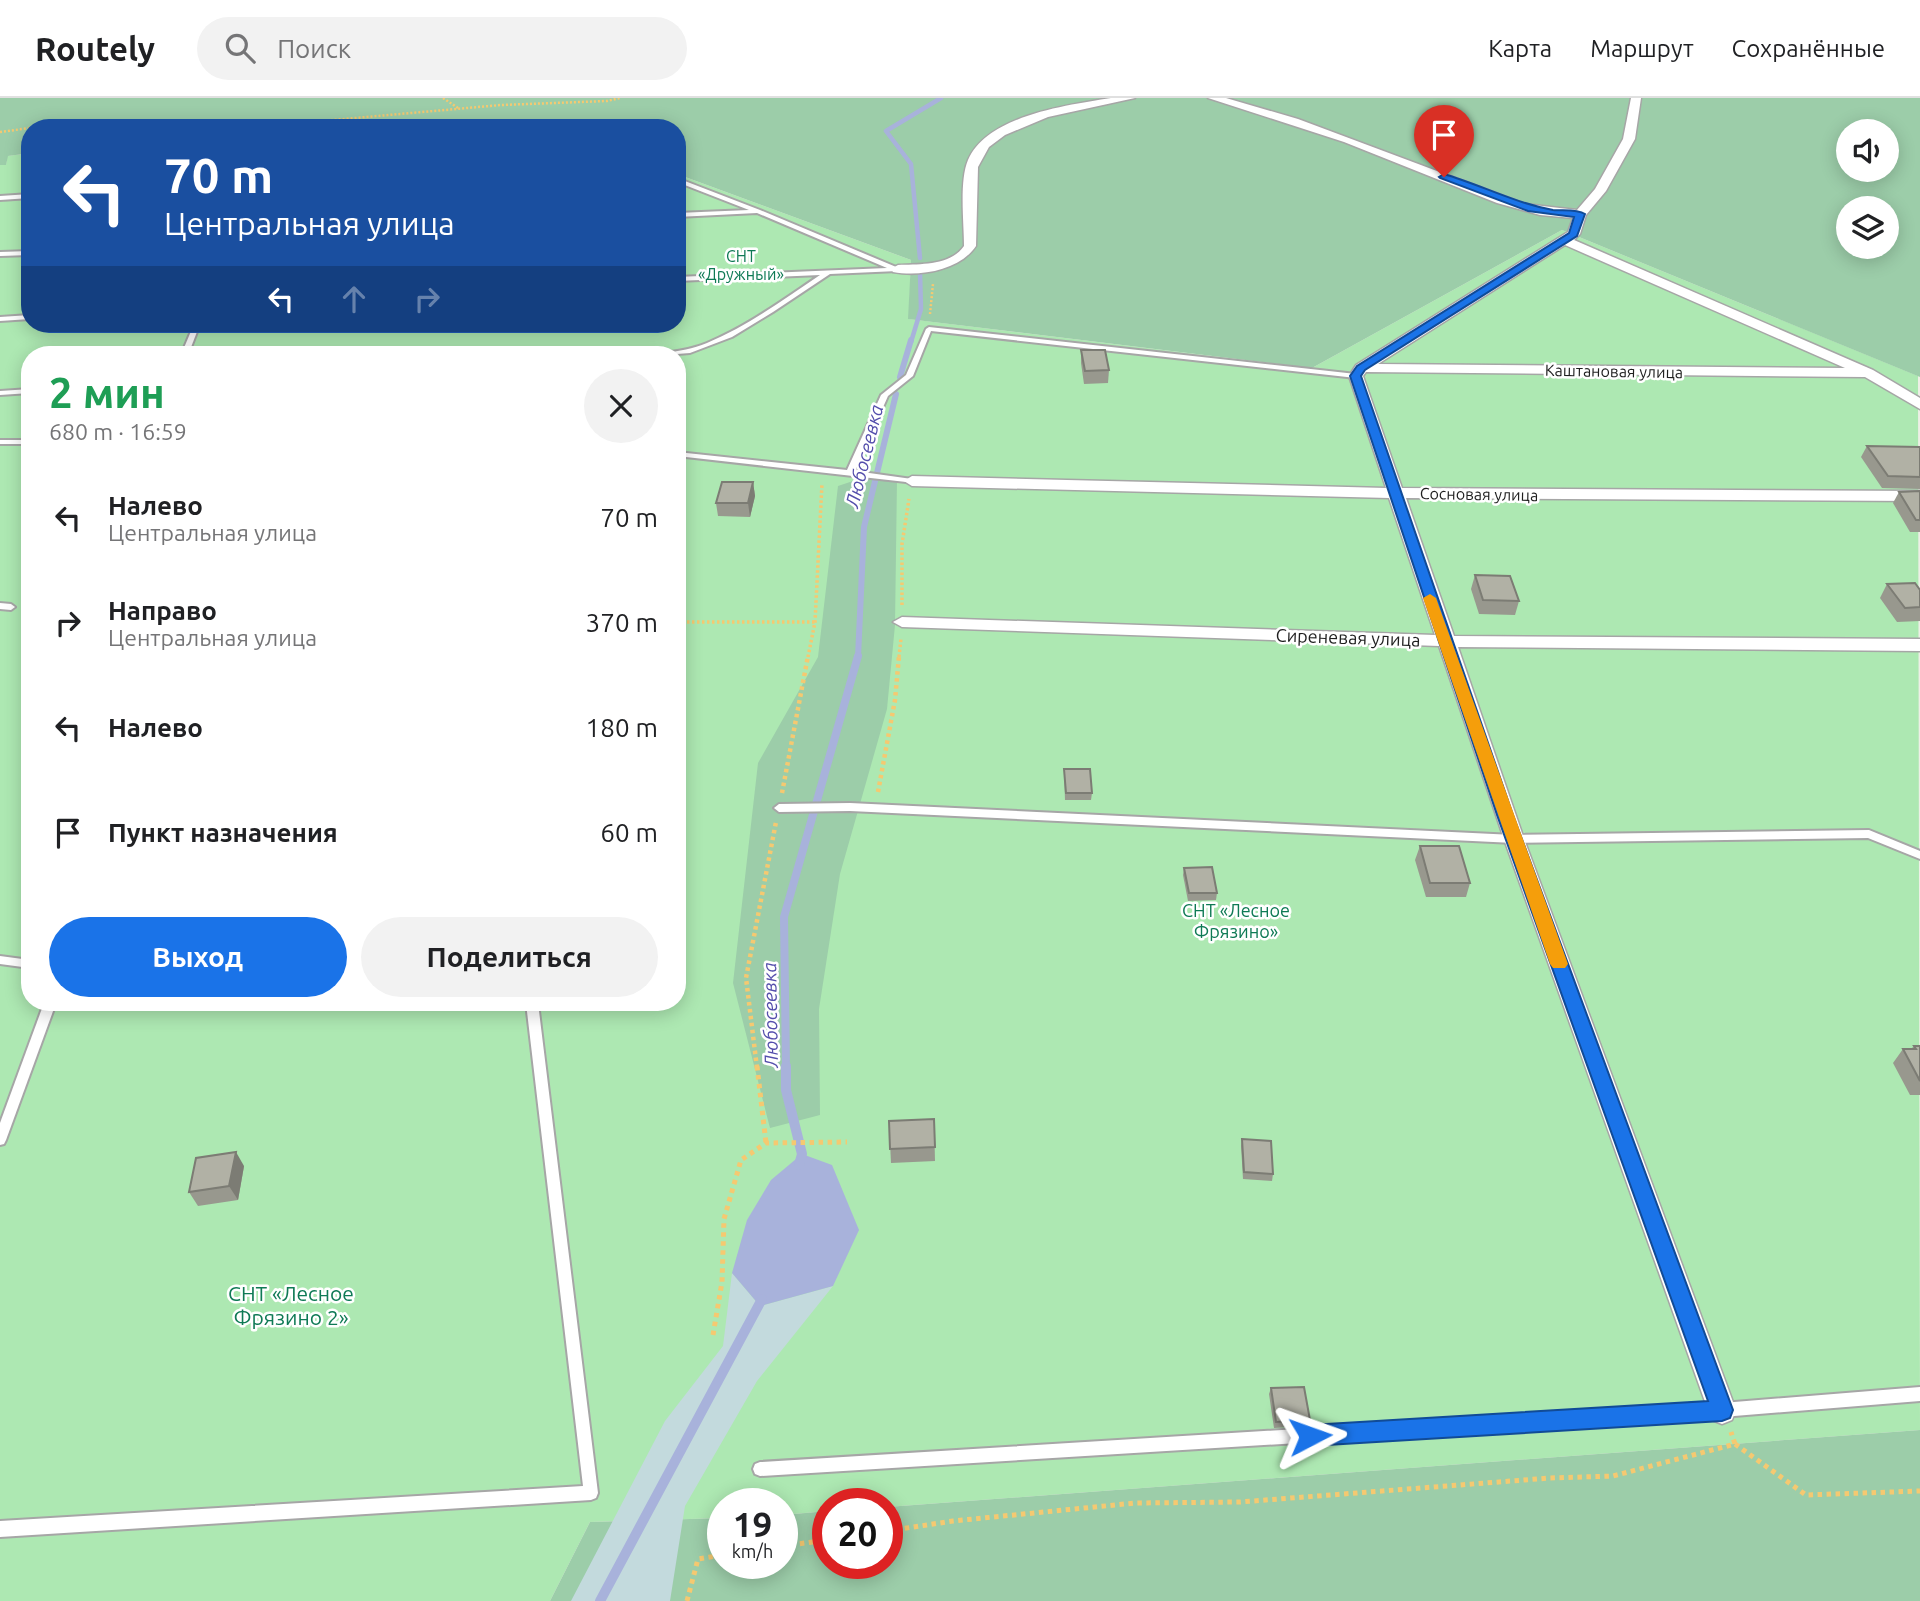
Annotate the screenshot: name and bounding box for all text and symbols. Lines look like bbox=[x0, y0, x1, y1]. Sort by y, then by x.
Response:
search box bbox=[197, 17, 687, 80]
icon: search bbox=[221, 29, 259, 67]
text: Routely bbox=[35, 30, 155, 67]
text: Поиск bbox=[277, 34, 351, 63]
text: Карта bbox=[1488, 35, 1552, 62]
text: Маршрут bbox=[1590, 35, 1694, 62]
text: Сохранённые bbox=[1732, 35, 1885, 62]
pin bbox=[1414, 105, 1474, 177]
icon: arrive bbox=[1425, 116, 1463, 154]
map controls bbox=[1836, 119, 1899, 259]
button: sound bbox=[1836, 119, 1899, 182]
icon: left bbox=[49, 147, 140, 238]
text: 70 m bbox=[164, 147, 273, 202]
button: layers bbox=[1836, 196, 1899, 259]
text: Центральная улица bbox=[164, 205, 455, 241]
park label: СНТ «Дружный» bbox=[698, 247, 784, 283]
icon: left bbox=[262, 280, 300, 318]
icon: ahead bbox=[335, 280, 373, 318]
icon: right bbox=[408, 280, 446, 318]
street label: Каштановая улица bbox=[1545, 361, 1683, 381]
text: 2 мин bbox=[49, 369, 165, 416]
button: close bbox=[584, 369, 658, 443]
water label: Любосеевка bbox=[840, 402, 887, 511]
text: 680 m · 16:59 bbox=[49, 419, 187, 444]
street label: Сосновая улица bbox=[1420, 484, 1538, 504]
text: Налево bbox=[108, 491, 203, 520]
icon: left bbox=[49, 499, 87, 537]
text: 70 m bbox=[600, 503, 658, 532]
text: Центральная улица bbox=[108, 520, 317, 545]
text: Направо bbox=[108, 596, 217, 625]
icon: right bbox=[49, 604, 87, 642]
text: 370 m bbox=[586, 608, 658, 637]
street label: Сиреневая улица bbox=[1275, 624, 1421, 650]
text: Центральная улица bbox=[108, 625, 317, 650]
icon: left bbox=[49, 709, 87, 747]
text: Налево bbox=[108, 713, 203, 742]
text: 180 m bbox=[586, 713, 658, 742]
icon: arrive bbox=[49, 814, 87, 852]
text: Пункт назначения bbox=[108, 818, 338, 847]
text: 60 m bbox=[600, 818, 658, 847]
park label: СНТ «Лесное Фрязино» bbox=[1182, 900, 1290, 941]
button: Выход bbox=[49, 917, 347, 997]
button: Поделиться bbox=[361, 917, 658, 997]
water label: Любосеевка bbox=[758, 962, 782, 1069]
park label: СНТ «Лесное Фрязино 2» bbox=[228, 1281, 354, 1329]
position arrow bbox=[1273, 1399, 1347, 1473]
speed limit sign: 20 bbox=[812, 1488, 903, 1579]
text: 19 bbox=[733, 1504, 772, 1544]
text: km/h bbox=[732, 1541, 773, 1561]

